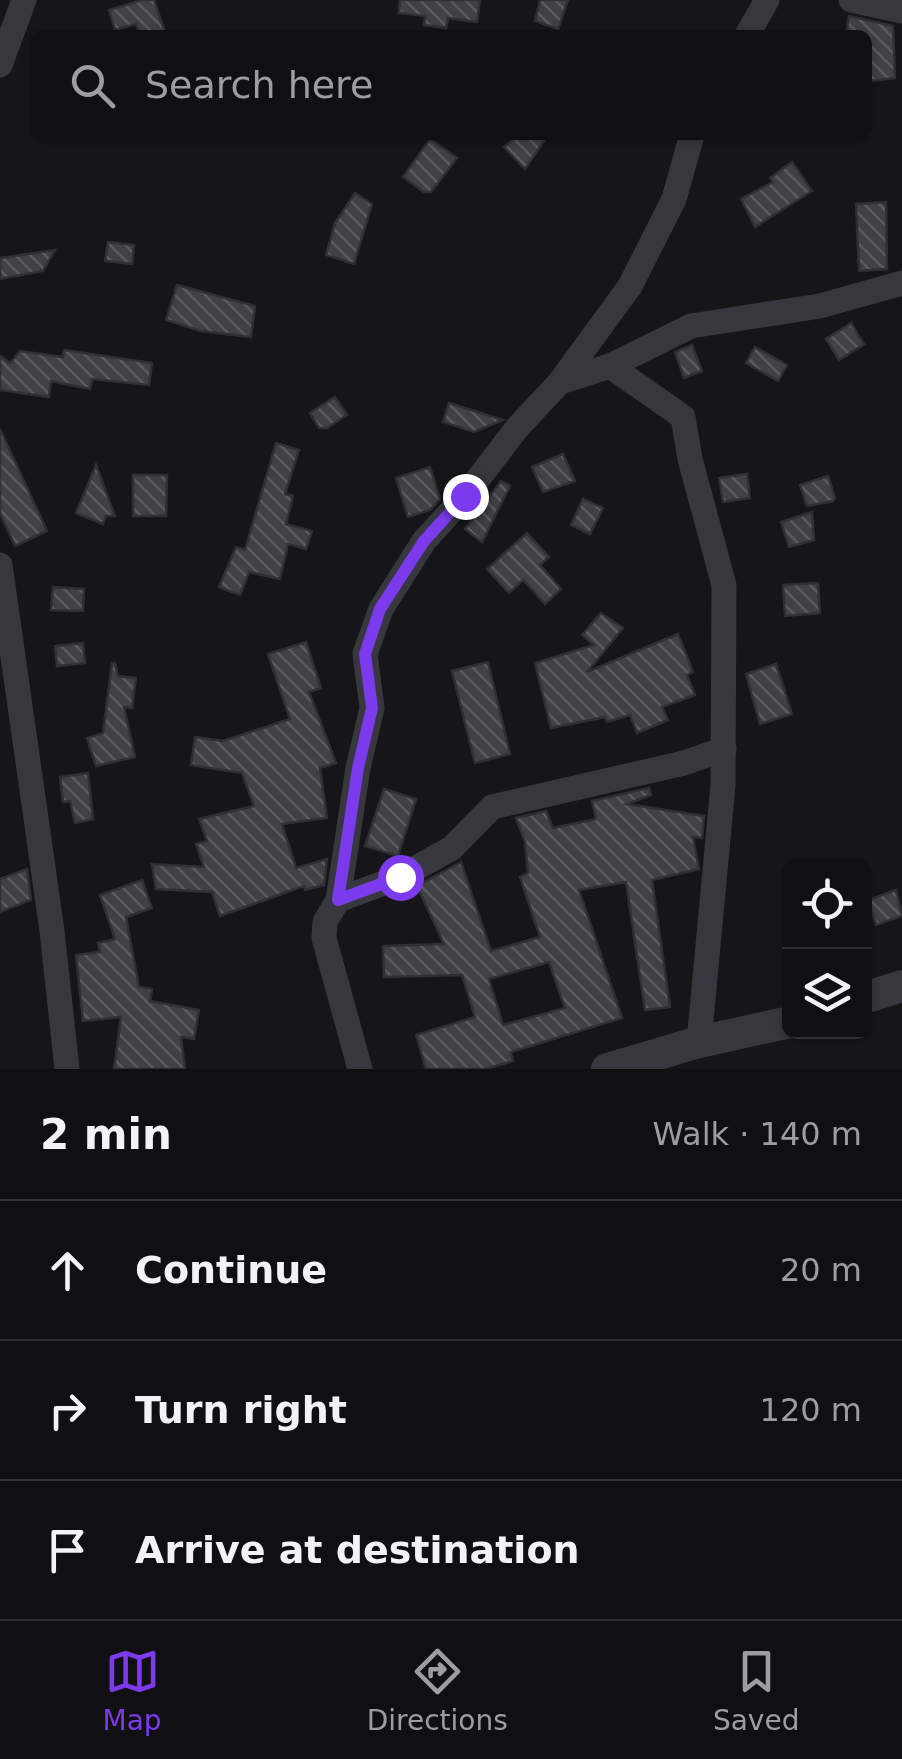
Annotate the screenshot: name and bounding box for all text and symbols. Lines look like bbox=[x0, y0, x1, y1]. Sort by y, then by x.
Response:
search box bbox=[30, 30, 872, 140]
icon: search bbox=[65, 58, 120, 113]
text: Search here bbox=[145, 63, 373, 107]
route end bbox=[443, 474, 489, 520]
route start bbox=[378, 855, 424, 901]
map controls bbox=[782, 859, 872, 1039]
button: locate bbox=[782, 859, 872, 949]
button: layers bbox=[782, 949, 872, 1039]
text: 2 min bbox=[40, 1110, 172, 1159]
text: Walk · 140 m bbox=[652, 1115, 862, 1153]
icon: ahead bbox=[40, 1243, 95, 1298]
text: Continue bbox=[135, 1248, 327, 1292]
text: 20 m bbox=[780, 1251, 862, 1289]
icon: right bbox=[40, 1383, 95, 1438]
text: Turn right bbox=[135, 1388, 347, 1432]
text: 120 m bbox=[760, 1391, 862, 1429]
icon: arrive bbox=[40, 1523, 95, 1578]
text: Arrive at destination bbox=[135, 1528, 580, 1572]
tab: Map bbox=[103, 1644, 162, 1737]
tab: Directions bbox=[367, 1644, 508, 1737]
tab: Saved bbox=[713, 1644, 799, 1737]

